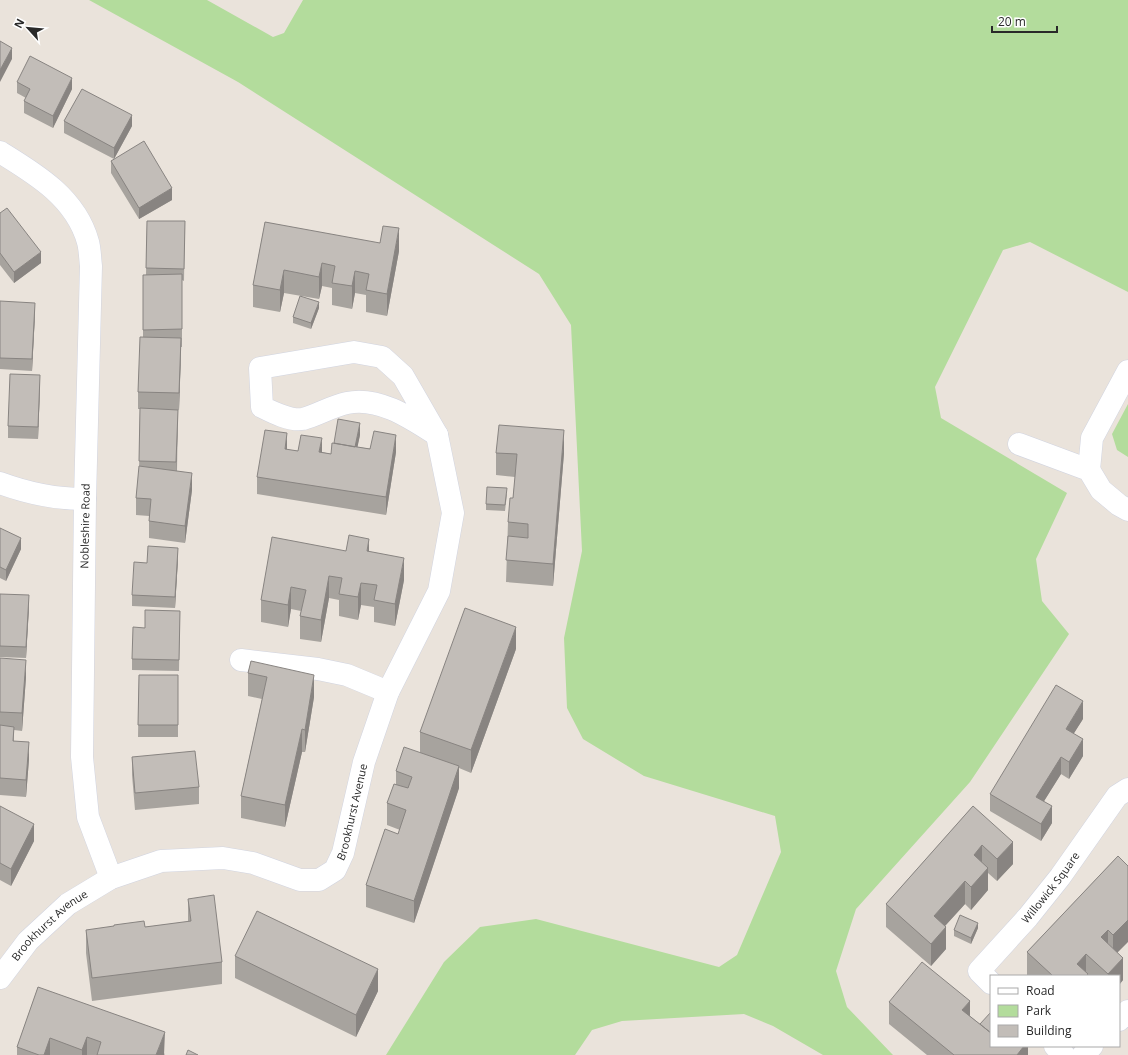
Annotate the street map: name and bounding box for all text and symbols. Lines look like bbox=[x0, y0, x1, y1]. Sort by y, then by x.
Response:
north arrow bbox=[8, 8, 48, 48]
scale bar bbox=[992, 8, 1057, 34]
text: 20 m bbox=[998, 13, 1026, 30]
text: N bbox=[10, 16, 27, 31]
street label: Nobleshire Road bbox=[76, 483, 93, 569]
street label: Brookhurst Avenue bbox=[333, 762, 370, 863]
street label: Willowick Square bbox=[1018, 848, 1083, 926]
street label: Brookhurst Avenue bbox=[8, 886, 90, 963]
legend bbox=[990, 975, 1120, 1047]
text: Road bbox=[1026, 982, 1055, 999]
text: Park bbox=[1026, 1002, 1052, 1019]
text: Building bbox=[1026, 1022, 1072, 1039]

